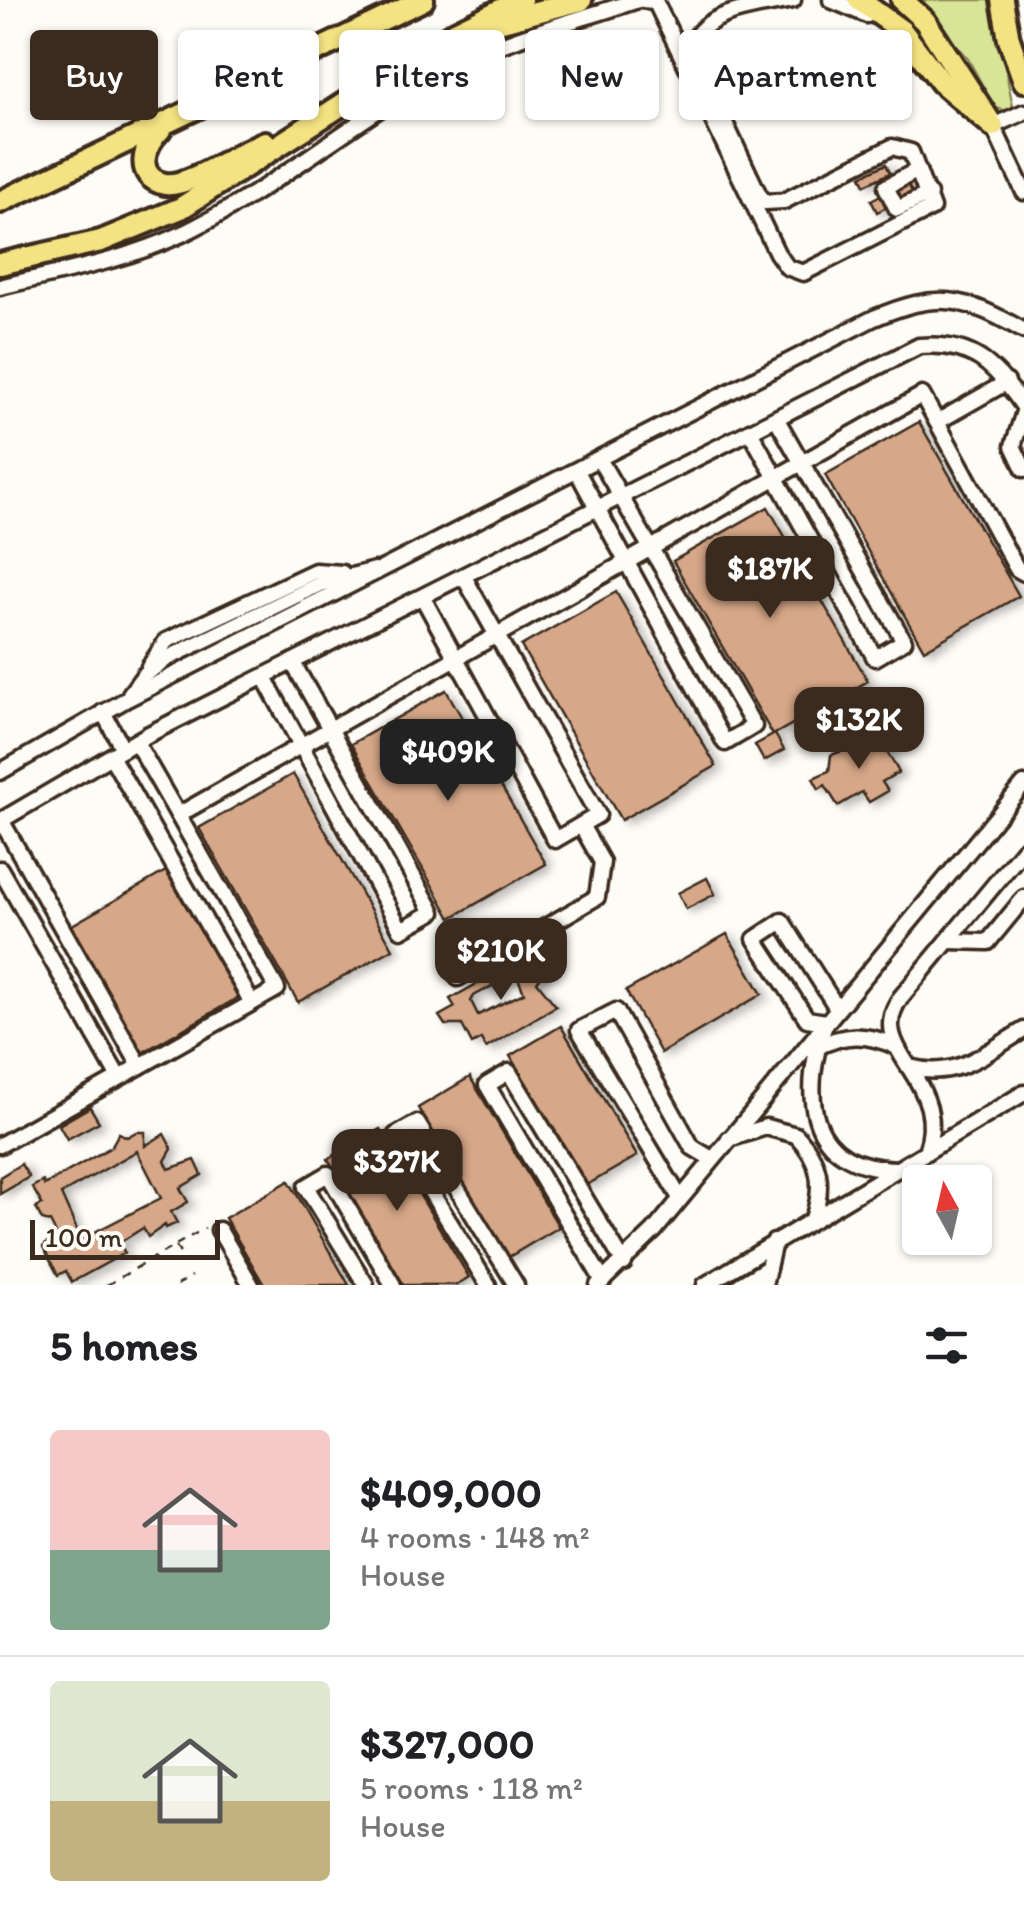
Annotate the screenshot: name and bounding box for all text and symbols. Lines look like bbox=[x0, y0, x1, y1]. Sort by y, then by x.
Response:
chip: Buy bbox=[30, 30, 158, 120]
chip: Rent bbox=[178, 30, 319, 120]
chip: Filters bbox=[339, 30, 505, 120]
chip: New bbox=[525, 30, 659, 120]
chip: Apartment bbox=[679, 30, 912, 120]
pin: $187K bbox=[700, 536, 840, 621]
text: $187K bbox=[728, 549, 812, 587]
pin: $132K bbox=[789, 687, 929, 772]
text: $132K bbox=[816, 700, 902, 738]
pin: $409K bbox=[378, 719, 518, 804]
text: $409K bbox=[402, 732, 494, 770]
pin: $210K bbox=[431, 918, 571, 1003]
text: $210K bbox=[457, 931, 545, 969]
pin: $327K bbox=[327, 1129, 467, 1214]
text: $327K bbox=[354, 1142, 440, 1180]
north arrow bbox=[902, 1165, 992, 1255]
map controls bbox=[902, 1165, 992, 1255]
scale bar bbox=[30, 1215, 220, 1260]
text: 100 m bbox=[45, 1220, 122, 1254]
icon: filters bbox=[919, 1318, 974, 1373]
text: 5 homes bbox=[50, 1320, 198, 1371]
text: $409,000 bbox=[360, 1467, 542, 1518]
icon: home bbox=[130, 1470, 250, 1590]
text: 4 rooms · 148 m² bbox=[360, 1518, 590, 1556]
text: House bbox=[360, 1556, 446, 1594]
text: $327,000 bbox=[360, 1718, 535, 1769]
icon: home bbox=[130, 1721, 250, 1841]
text: 5 rooms · 118 m² bbox=[360, 1769, 583, 1807]
text: House bbox=[360, 1807, 446, 1845]

